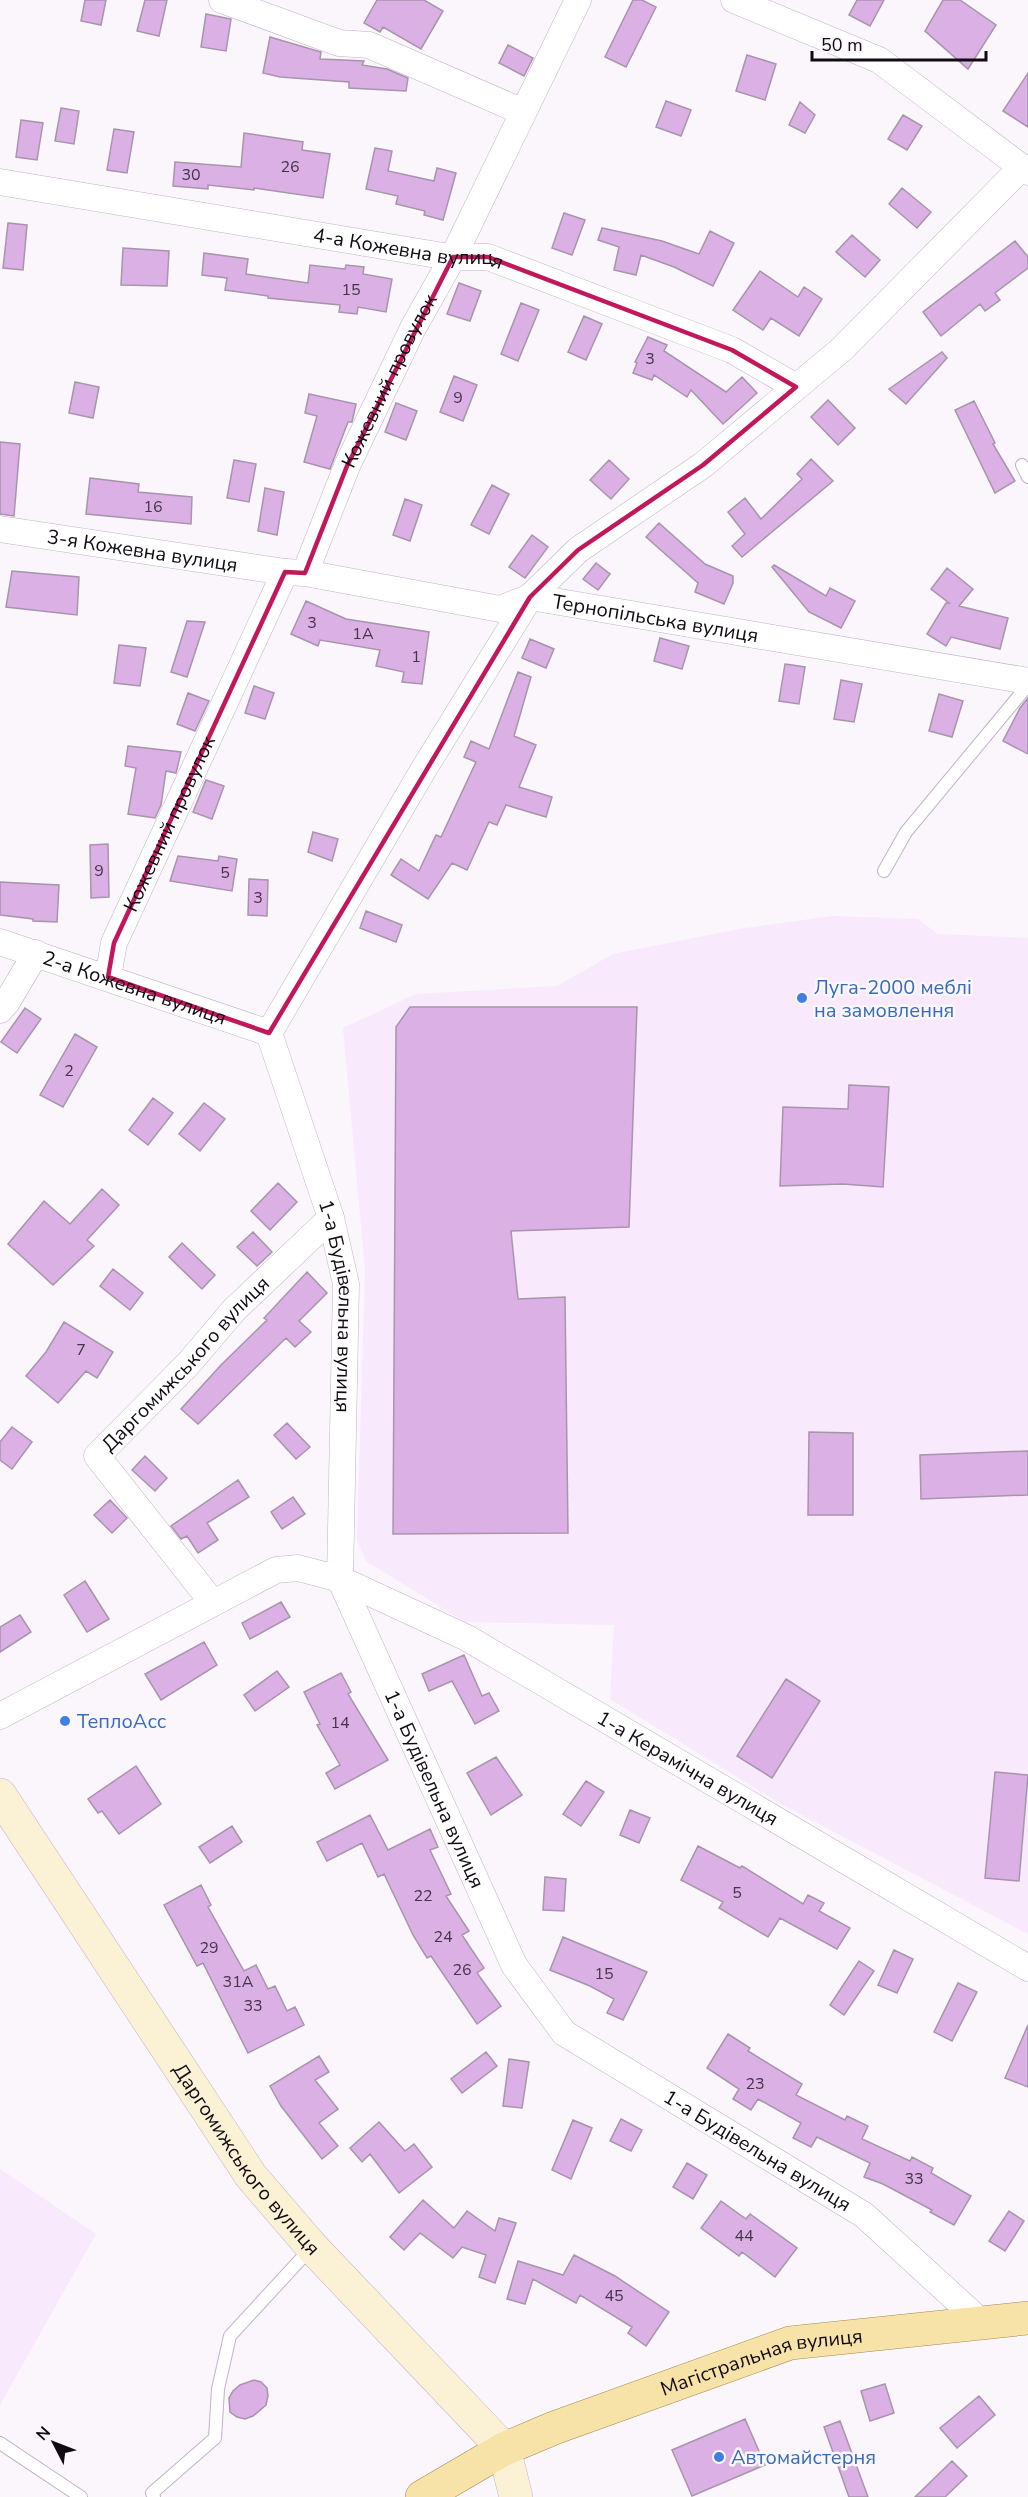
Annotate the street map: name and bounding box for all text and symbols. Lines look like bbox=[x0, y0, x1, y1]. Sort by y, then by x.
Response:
scale bar bbox=[812, 24, 986, 62]
text: 50 m bbox=[821, 33, 863, 57]
house number: 26 bbox=[280, 156, 300, 178]
house number: 30 bbox=[181, 164, 201, 186]
street label: 4-а Кожевна вулиця bbox=[311, 221, 508, 275]
house number: 15 bbox=[341, 279, 361, 301]
street label: Кожевний провулок bbox=[335, 288, 443, 472]
house number: 3 bbox=[645, 348, 655, 370]
house number: 9 bbox=[453, 387, 463, 409]
house number: 16 bbox=[143, 496, 163, 518]
street label: 3-я Кожевна вулиця bbox=[45, 523, 240, 578]
street label: Тернопільська вулиця bbox=[550, 587, 760, 649]
house number: 3 bbox=[307, 612, 317, 634]
house number: 1А bbox=[352, 623, 374, 645]
house number: 1 bbox=[411, 646, 421, 668]
street label: Кожевний провулок bbox=[117, 731, 221, 916]
house number: 9 bbox=[94, 860, 104, 882]
house number: 5 bbox=[220, 862, 230, 884]
house number: 3 bbox=[253, 887, 263, 909]
street label: 2-а Кожевна вулиця bbox=[39, 944, 230, 1031]
place label: Луга-2000 меблі на замовлення bbox=[814, 974, 972, 1024]
marker: Луга-2000 меблі на замовлення bbox=[795, 991, 809, 1005]
house number: 2 bbox=[64, 1060, 74, 1082]
street label: 1-а Будівельна вулиця bbox=[312, 1196, 359, 1413]
street label: Даргомижського вулиця bbox=[95, 1270, 275, 1457]
house number: 7 bbox=[76, 1339, 86, 1361]
street label: 1-а Будівельна вулиця bbox=[378, 1685, 491, 1892]
street label: 1-а Керамічна вулиця bbox=[592, 1704, 784, 1832]
place label: ТеплоАсс bbox=[77, 1708, 166, 1735]
house number: 14 bbox=[330, 1712, 350, 1734]
marker: ТеплоАсс bbox=[58, 1714, 72, 1728]
house number: 5 bbox=[732, 1882, 742, 1904]
house number: 22 bbox=[413, 1885, 433, 1907]
house number: 24 bbox=[433, 1926, 453, 1948]
house number: 29 bbox=[199, 1937, 219, 1959]
house number: 26 bbox=[452, 1959, 472, 1981]
house number: 15 bbox=[594, 1963, 614, 1985]
house number: 31А bbox=[223, 1971, 254, 1993]
house number: 33 bbox=[243, 1995, 263, 2017]
street label: Даргомижського вулиця bbox=[167, 2058, 326, 2261]
house number: 23 bbox=[745, 2073, 765, 2095]
street label: 1-а Будівельна вулиця bbox=[659, 2083, 856, 2218]
house number: 33 bbox=[904, 2168, 924, 2190]
house number: 44 bbox=[734, 2225, 754, 2247]
house number: 45 bbox=[604, 2285, 624, 2307]
street label: Магістральная вулиця bbox=[656, 2322, 864, 2402]
north arrow bbox=[24, 2413, 84, 2473]
text: N bbox=[31, 2422, 56, 2445]
place label: Автомайстерня bbox=[731, 2444, 876, 2471]
marker: Автомайстерня bbox=[712, 2450, 726, 2464]

